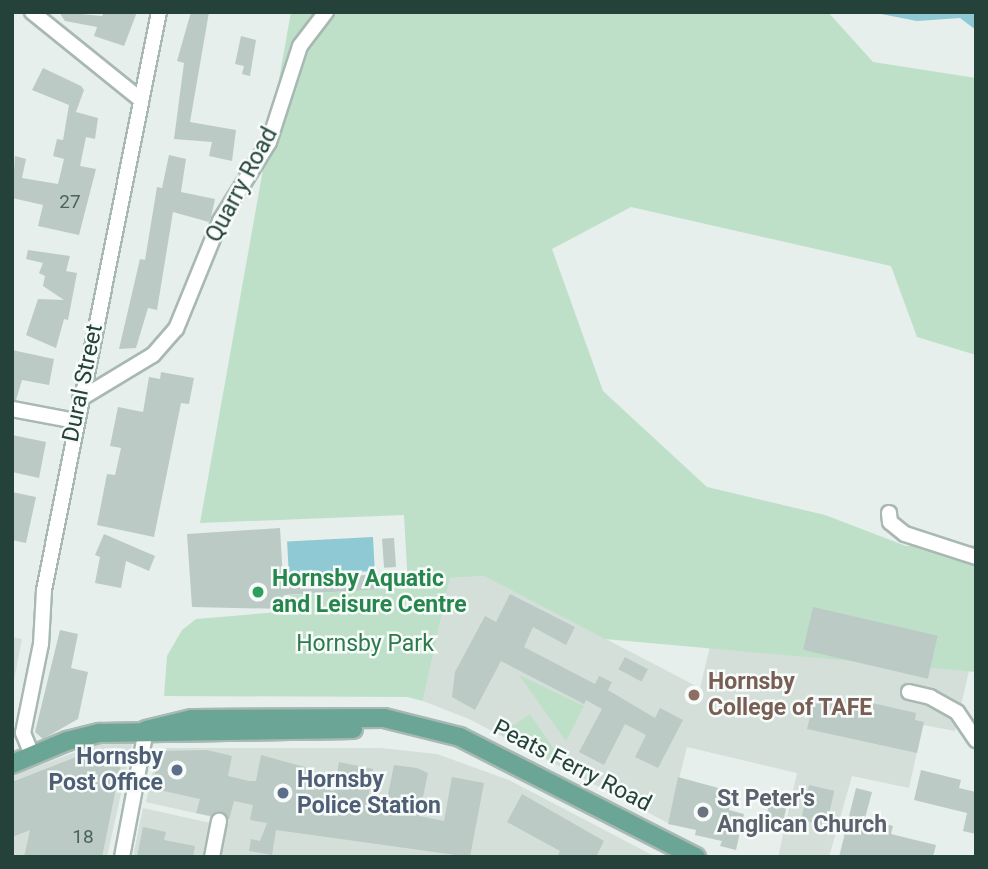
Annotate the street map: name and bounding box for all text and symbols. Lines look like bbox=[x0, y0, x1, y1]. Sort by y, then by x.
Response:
street label: Quarry Road bbox=[200, 123, 284, 247]
house number: 27 bbox=[59, 191, 81, 213]
street label: Dural Street bbox=[57, 322, 109, 444]
place label: Hornsby Aquatic and Leisure Centre bbox=[272, 565, 467, 619]
marker: Hornsby Aquatic and Leisure Centre bbox=[250, 584, 266, 600]
park label: Hornsby Park bbox=[296, 630, 434, 658]
place label: Hornsby College of TAFE bbox=[708, 668, 873, 722]
marker: Hornsby College of TAFE bbox=[686, 687, 702, 703]
street label: Peats Ferry Road bbox=[488, 714, 656, 818]
place label: Hornsby Post Office bbox=[48, 743, 163, 797]
marker: Hornsby Post Office bbox=[169, 762, 185, 778]
place label: Hornsby Police Station bbox=[297, 766, 441, 820]
marker: Hornsby Police Station bbox=[275, 785, 291, 801]
place label: St Peter's Anglican Church bbox=[717, 785, 887, 839]
marker: St Peter's Anglican Church bbox=[695, 804, 711, 820]
house number: 18 bbox=[72, 826, 94, 848]

